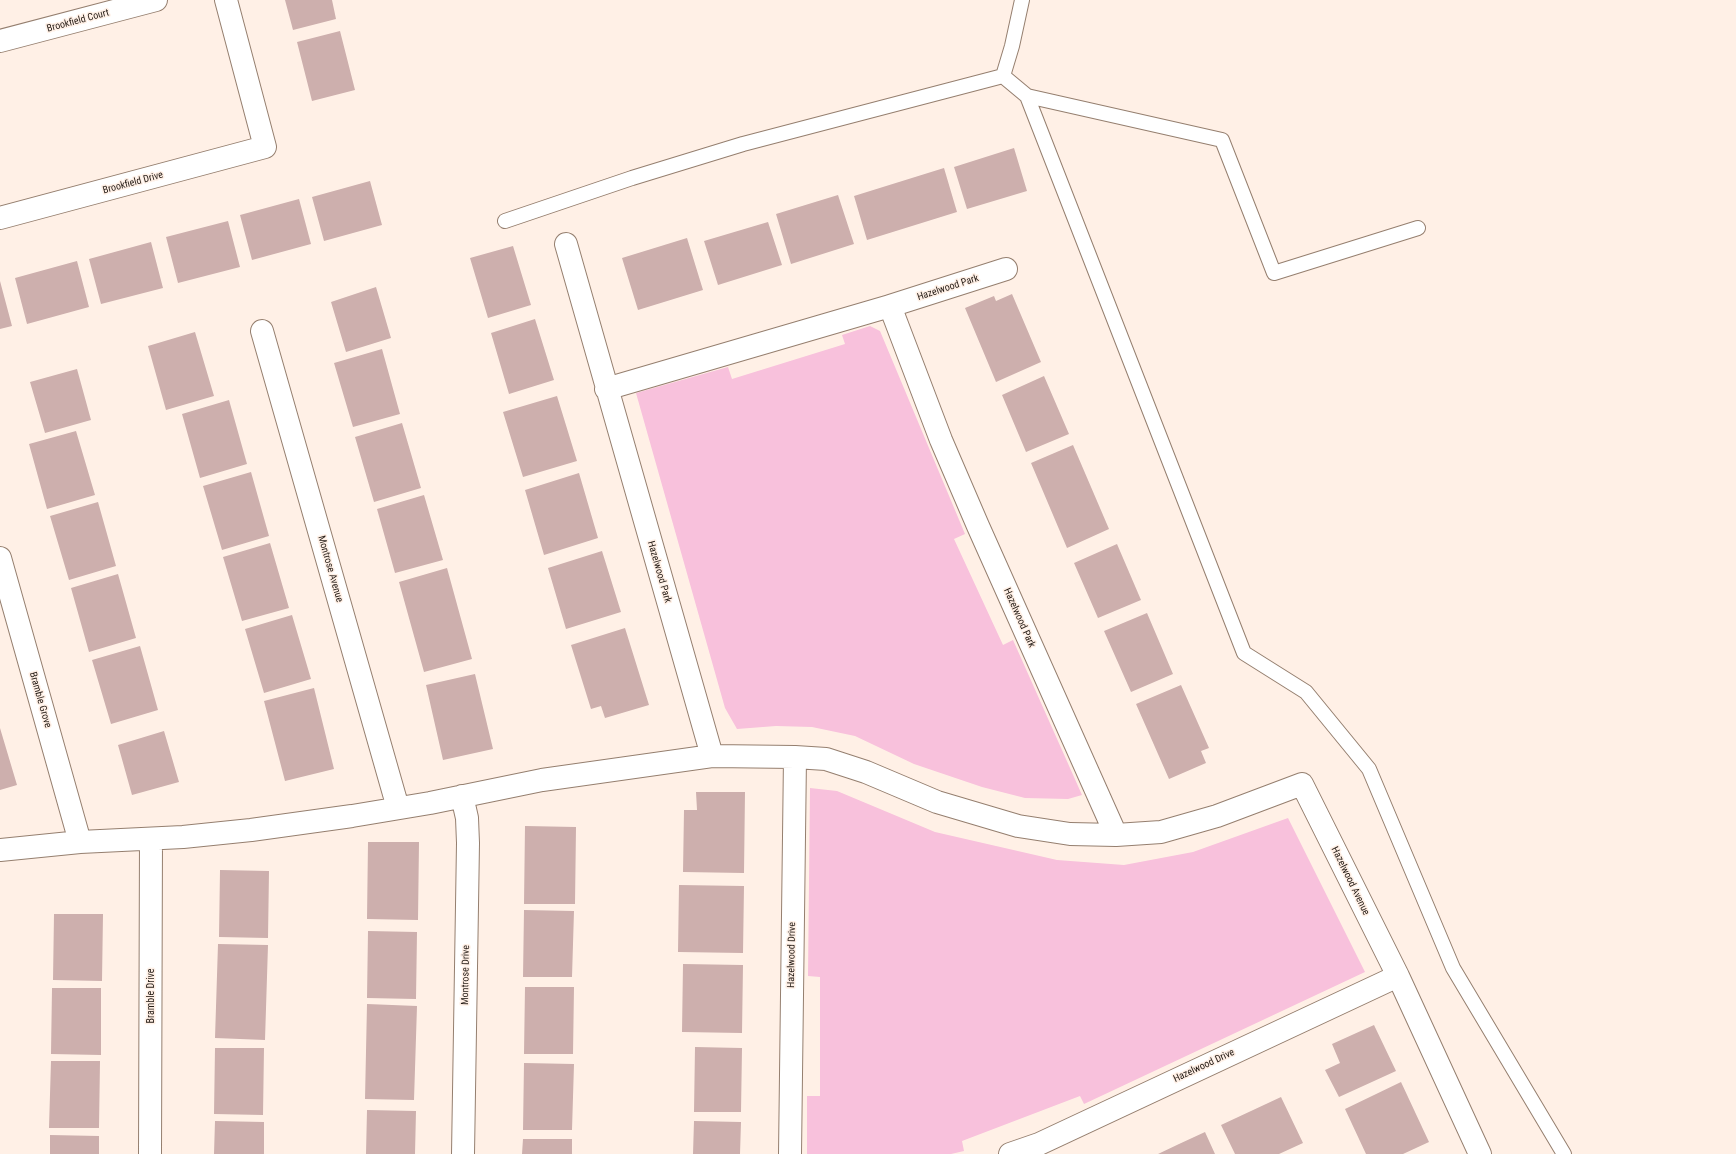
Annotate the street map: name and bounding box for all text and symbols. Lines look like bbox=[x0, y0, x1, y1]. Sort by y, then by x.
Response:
street label: Brookfield Court bbox=[46, 7, 110, 35]
street label: Brookfield Drive bbox=[101, 169, 165, 197]
street label: Hazelwood Park bbox=[916, 272, 980, 304]
street label: Montrose Avenue bbox=[315, 534, 345, 604]
street label: Hazelwood Park bbox=[644, 540, 674, 604]
street label: Hazelwood Park bbox=[1001, 586, 1037, 650]
street label: Bramble Grove bbox=[26, 671, 54, 729]
street label: Hazelwood Avenue bbox=[1328, 845, 1372, 917]
street label: Hazelwood Drive bbox=[785, 922, 799, 988]
street label: Montrose Drive bbox=[459, 945, 473, 1005]
street label: Bramble Drive bbox=[145, 969, 157, 1023]
street label: Hazelwood Drive bbox=[1172, 1047, 1236, 1085]

